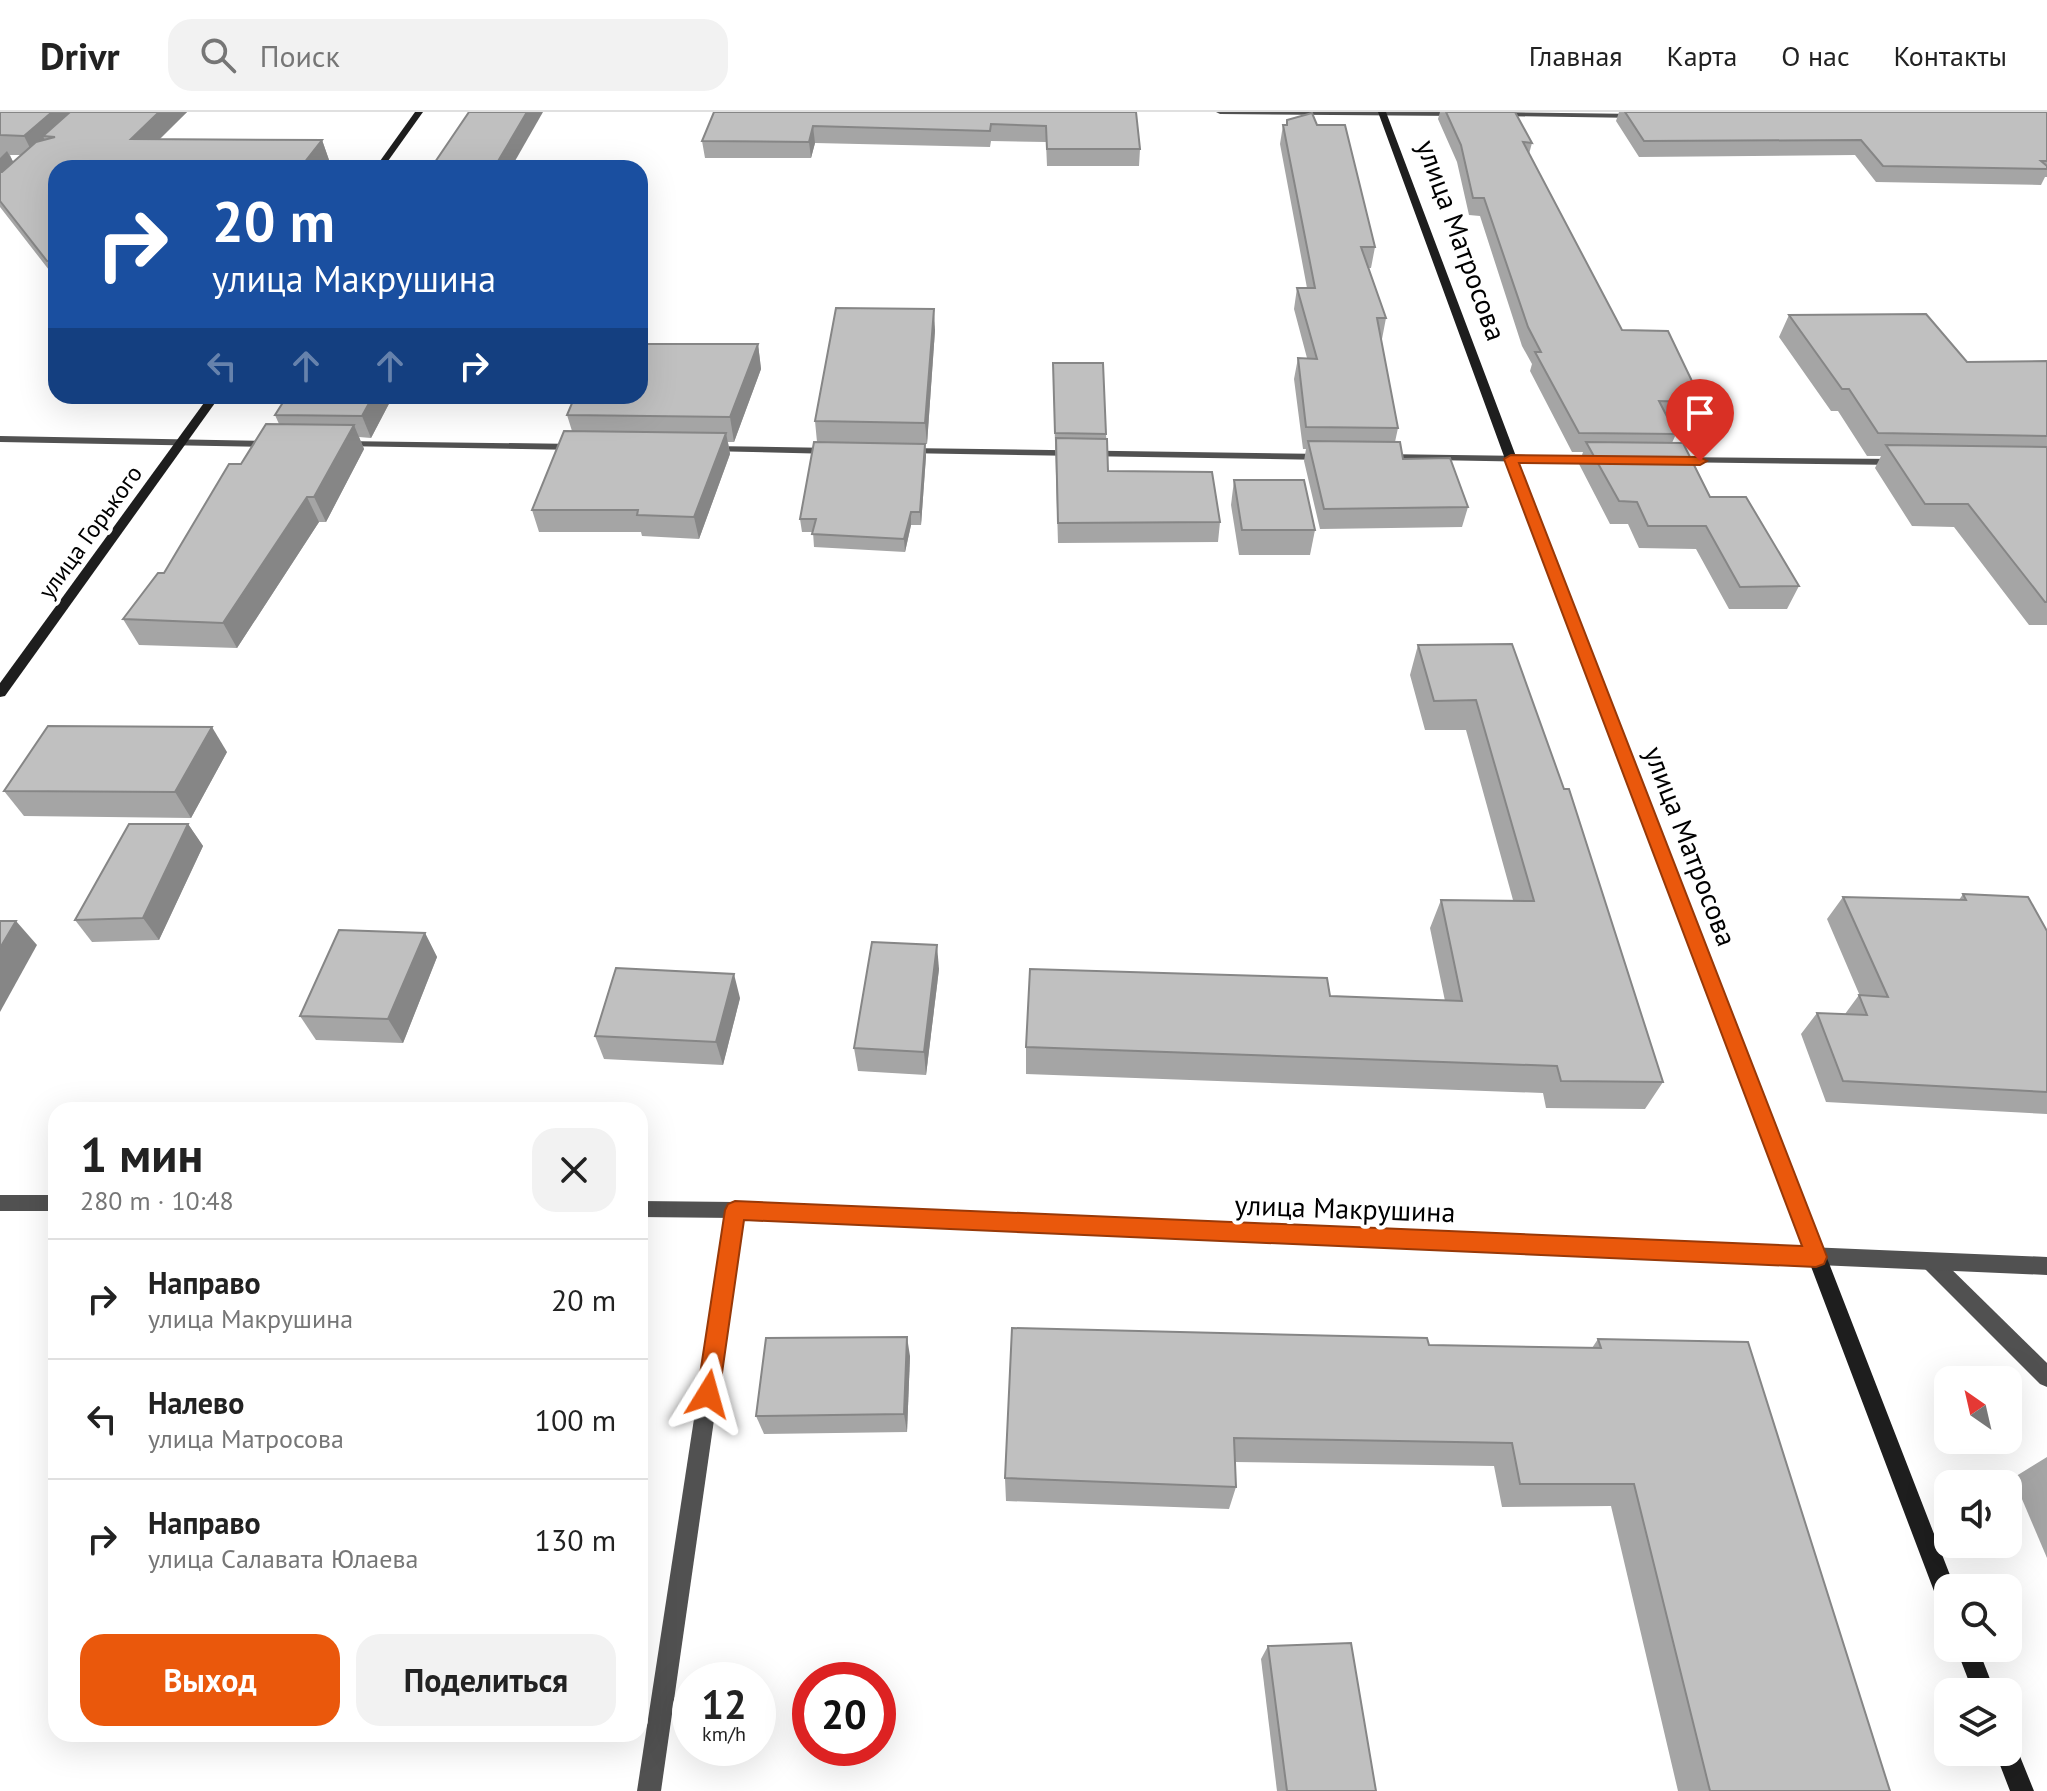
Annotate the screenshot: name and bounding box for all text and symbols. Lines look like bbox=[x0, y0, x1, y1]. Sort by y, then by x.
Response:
search box bbox=[168, 19, 728, 91]
text: Drivr bbox=[40, 31, 120, 80]
icon: search bbox=[196, 33, 240, 77]
text: Поиск bbox=[260, 36, 340, 75]
text: Главная bbox=[1529, 37, 1623, 74]
text: Карта bbox=[1667, 37, 1737, 74]
text: О нас bbox=[1781, 37, 1850, 74]
text: Контакты bbox=[1894, 37, 2007, 74]
street label: улица Матросова bbox=[1409, 135, 1515, 345]
text: 20 m bbox=[212, 185, 335, 257]
icon: right bbox=[80, 192, 184, 296]
text: улица Макрушина bbox=[212, 255, 496, 302]
icon: left bbox=[200, 344, 244, 388]
icon: ahead bbox=[284, 344, 328, 388]
icon: ahead bbox=[368, 344, 412, 388]
icon: right bbox=[452, 344, 496, 388]
pin bbox=[1666, 379, 1734, 461]
icon: arrive bbox=[1678, 391, 1722, 435]
street label: улица Горького bbox=[31, 459, 149, 605]
street label: улица Матросова bbox=[1636, 741, 1746, 951]
text: 1 мин bbox=[80, 1123, 203, 1185]
button: close bbox=[532, 1128, 616, 1212]
text: 280 m · 10:48 bbox=[80, 1184, 234, 1217]
street label: улица Макрушина bbox=[1234, 1186, 1456, 1230]
text: Направо bbox=[148, 1263, 261, 1302]
icon: right bbox=[80, 1277, 124, 1321]
text: 20 m bbox=[551, 1280, 616, 1319]
text: улица Макрушина bbox=[148, 1302, 353, 1335]
position arrow bbox=[666, 1352, 750, 1436]
north arrow bbox=[1934, 1366, 2022, 1454]
map controls bbox=[1934, 1366, 2022, 1766]
text: Налево bbox=[148, 1383, 244, 1422]
icon: left bbox=[80, 1397, 124, 1441]
text: 100 m bbox=[535, 1400, 616, 1439]
text: улица Матросова bbox=[148, 1422, 344, 1455]
button: sound bbox=[1934, 1470, 2022, 1558]
text: Направо bbox=[148, 1503, 261, 1542]
icon: right bbox=[80, 1517, 124, 1561]
text: 130 m bbox=[535, 1520, 616, 1559]
text: улица Салавата Юлаева bbox=[148, 1542, 418, 1575]
button: search bbox=[1934, 1574, 2022, 1662]
button: Выход bbox=[80, 1634, 340, 1726]
button: Поделиться bbox=[356, 1634, 616, 1726]
speed limit sign: 20 bbox=[792, 1662, 896, 1766]
text: 12 bbox=[701, 1678, 747, 1730]
button: layers bbox=[1934, 1678, 2022, 1766]
text: km/h bbox=[702, 1721, 746, 1747]

